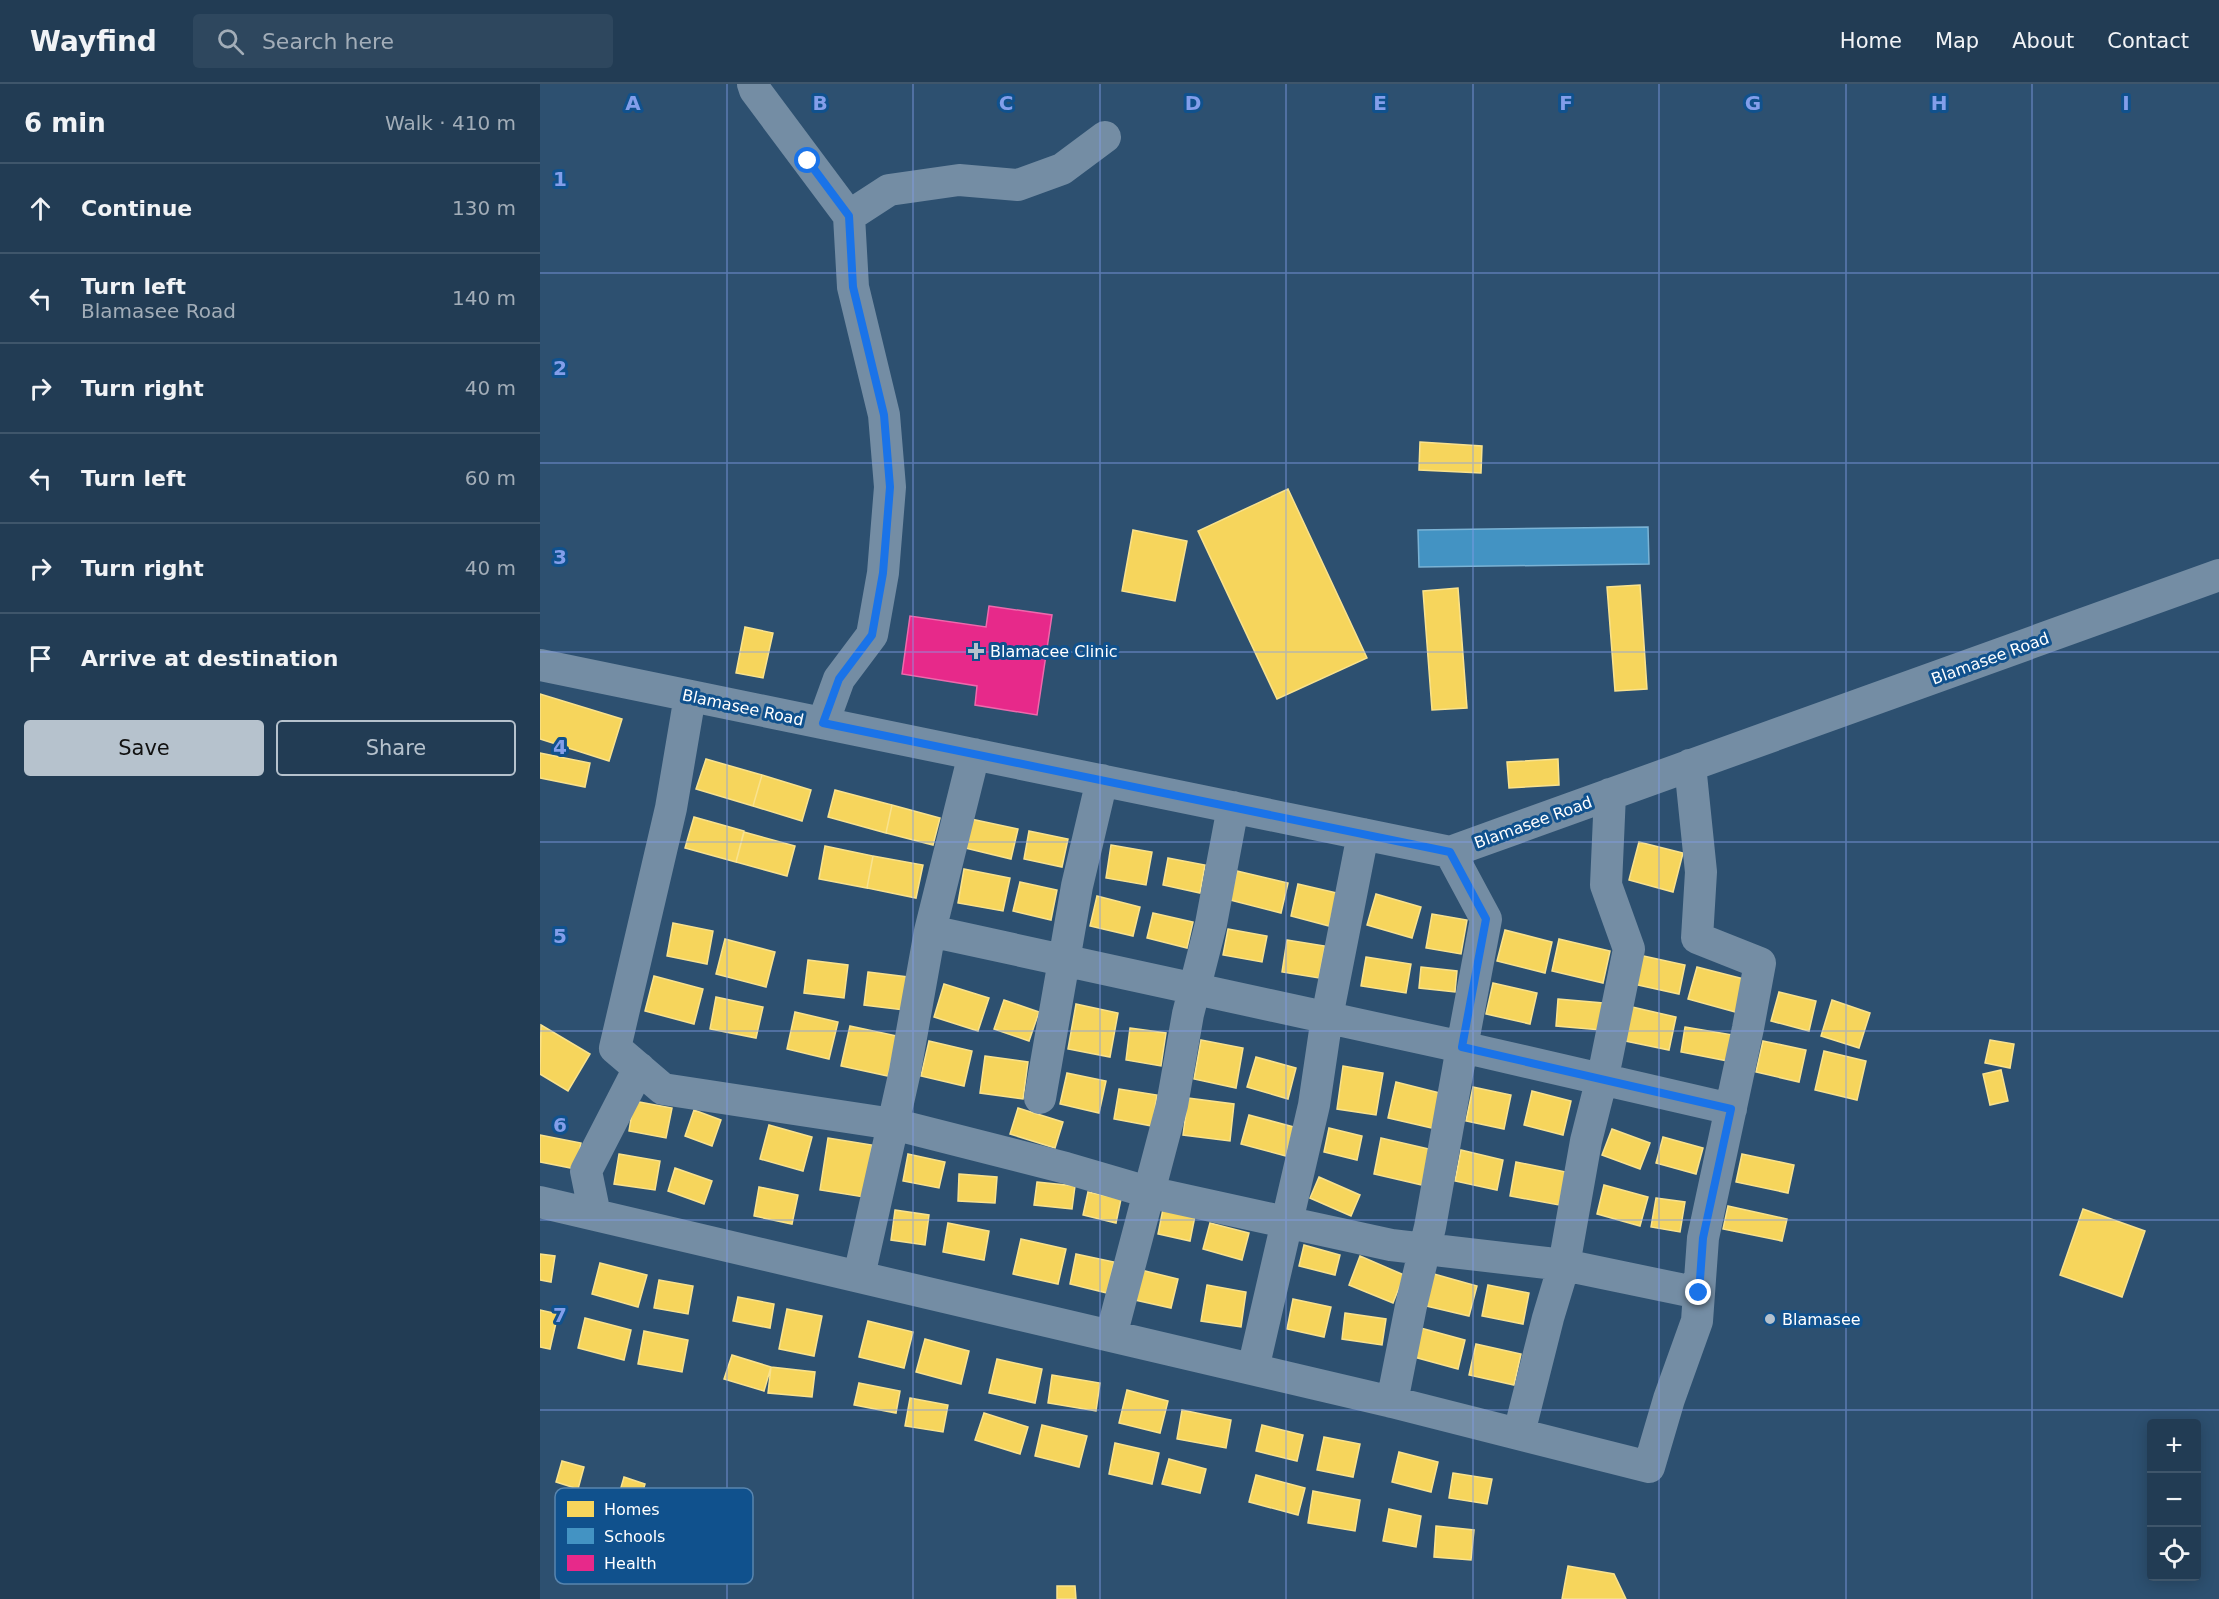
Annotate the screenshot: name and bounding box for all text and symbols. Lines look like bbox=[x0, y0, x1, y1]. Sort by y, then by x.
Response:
search box bbox=[193, 14, 613, 68]
text: Wayfind bbox=[30, 25, 157, 58]
icon: search bbox=[214, 25, 247, 58]
text: Search here bbox=[262, 29, 394, 54]
text: Home bbox=[1840, 29, 1902, 53]
text: Map bbox=[1935, 29, 1979, 53]
text: About bbox=[2012, 29, 2074, 53]
text: Contact bbox=[2107, 29, 2189, 53]
text: A bbox=[625, 91, 641, 115]
text: B bbox=[812, 91, 828, 115]
text: C bbox=[999, 91, 1013, 115]
text: D bbox=[1185, 91, 1201, 115]
text: E bbox=[1373, 91, 1387, 115]
text: F bbox=[1559, 91, 1573, 115]
text: G bbox=[1745, 91, 1761, 115]
text: H bbox=[1931, 91, 1947, 115]
text: I bbox=[2122, 91, 2130, 115]
text: 6 min bbox=[24, 108, 106, 138]
text: Walk · 410 m bbox=[385, 111, 516, 135]
route start bbox=[794, 147, 820, 173]
text: 1 bbox=[553, 167, 567, 191]
icon: ahead bbox=[24, 192, 57, 225]
text: Continue bbox=[81, 196, 192, 221]
text: 130 m bbox=[452, 196, 516, 220]
text: Turn left bbox=[81, 274, 186, 299]
icon: left bbox=[24, 282, 57, 315]
text: 140 m bbox=[452, 286, 516, 310]
text: Blamasee Road bbox=[81, 299, 236, 323]
text: 2 bbox=[553, 356, 567, 380]
icon: right bbox=[24, 372, 57, 405]
text: Turn right bbox=[81, 376, 204, 401]
text: 40 m bbox=[465, 376, 516, 400]
icon: left bbox=[24, 462, 57, 495]
text: Turn left bbox=[81, 466, 186, 491]
text: 60 m bbox=[465, 466, 516, 490]
text: 3 bbox=[553, 545, 567, 569]
icon: right bbox=[24, 552, 57, 585]
text: Turn right bbox=[81, 556, 204, 581]
text: 40 m bbox=[465, 556, 516, 580]
street label: Blamasee Road bbox=[1929, 628, 2052, 689]
icon: arrive bbox=[24, 642, 57, 675]
marker: Blamacee Clinic bbox=[967, 642, 985, 660]
place label: Blamacee Clinic bbox=[990, 642, 1118, 661]
text: Arrive at destination bbox=[81, 646, 338, 671]
street label: Blamasee Road bbox=[680, 685, 805, 730]
button: Save bbox=[24, 720, 264, 776]
button: Share bbox=[276, 720, 516, 776]
text: 4 bbox=[553, 735, 567, 759]
street label: Blamasee Road bbox=[1472, 792, 1595, 853]
text: 5 bbox=[553, 924, 567, 948]
text: 6 bbox=[553, 1113, 567, 1137]
route end bbox=[1685, 1279, 1711, 1305]
text: 7 bbox=[553, 1303, 567, 1327]
place label: Blamasee bbox=[1782, 1310, 1861, 1329]
marker: Blamasee bbox=[1763, 1312, 1777, 1326]
map controls bbox=[2147, 1419, 2201, 1581]
button: + bbox=[2147, 1419, 2201, 1473]
button: − bbox=[2147, 1473, 2201, 1527]
legend bbox=[555, 1488, 753, 1584]
text: Homes bbox=[604, 1500, 660, 1519]
text: Schools bbox=[604, 1527, 665, 1546]
button: locate bbox=[2147, 1527, 2201, 1581]
text: Health bbox=[604, 1554, 657, 1573]

